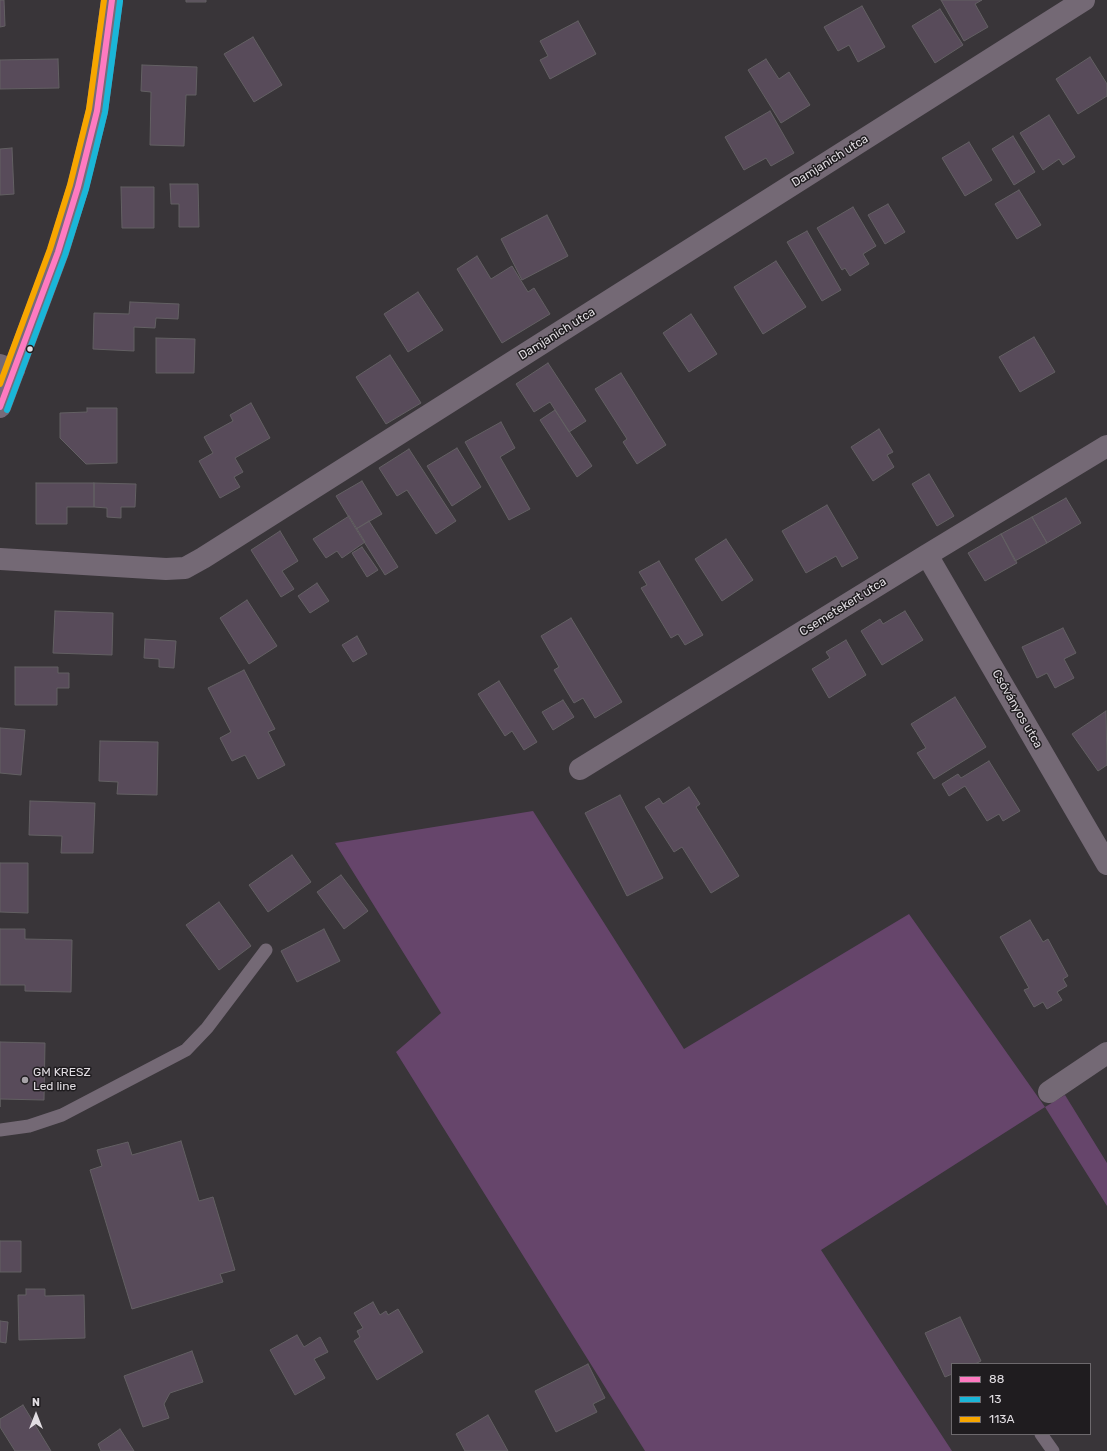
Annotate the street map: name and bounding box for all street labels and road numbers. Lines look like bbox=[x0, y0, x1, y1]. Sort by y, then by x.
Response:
street label: Damjanich utca bbox=[789, 132, 871, 190]
street label: Damjanich utca bbox=[516, 305, 598, 363]
street label: Csemetekert utca bbox=[797, 575, 889, 639]
street label: Csóványos utca bbox=[989, 667, 1045, 751]

